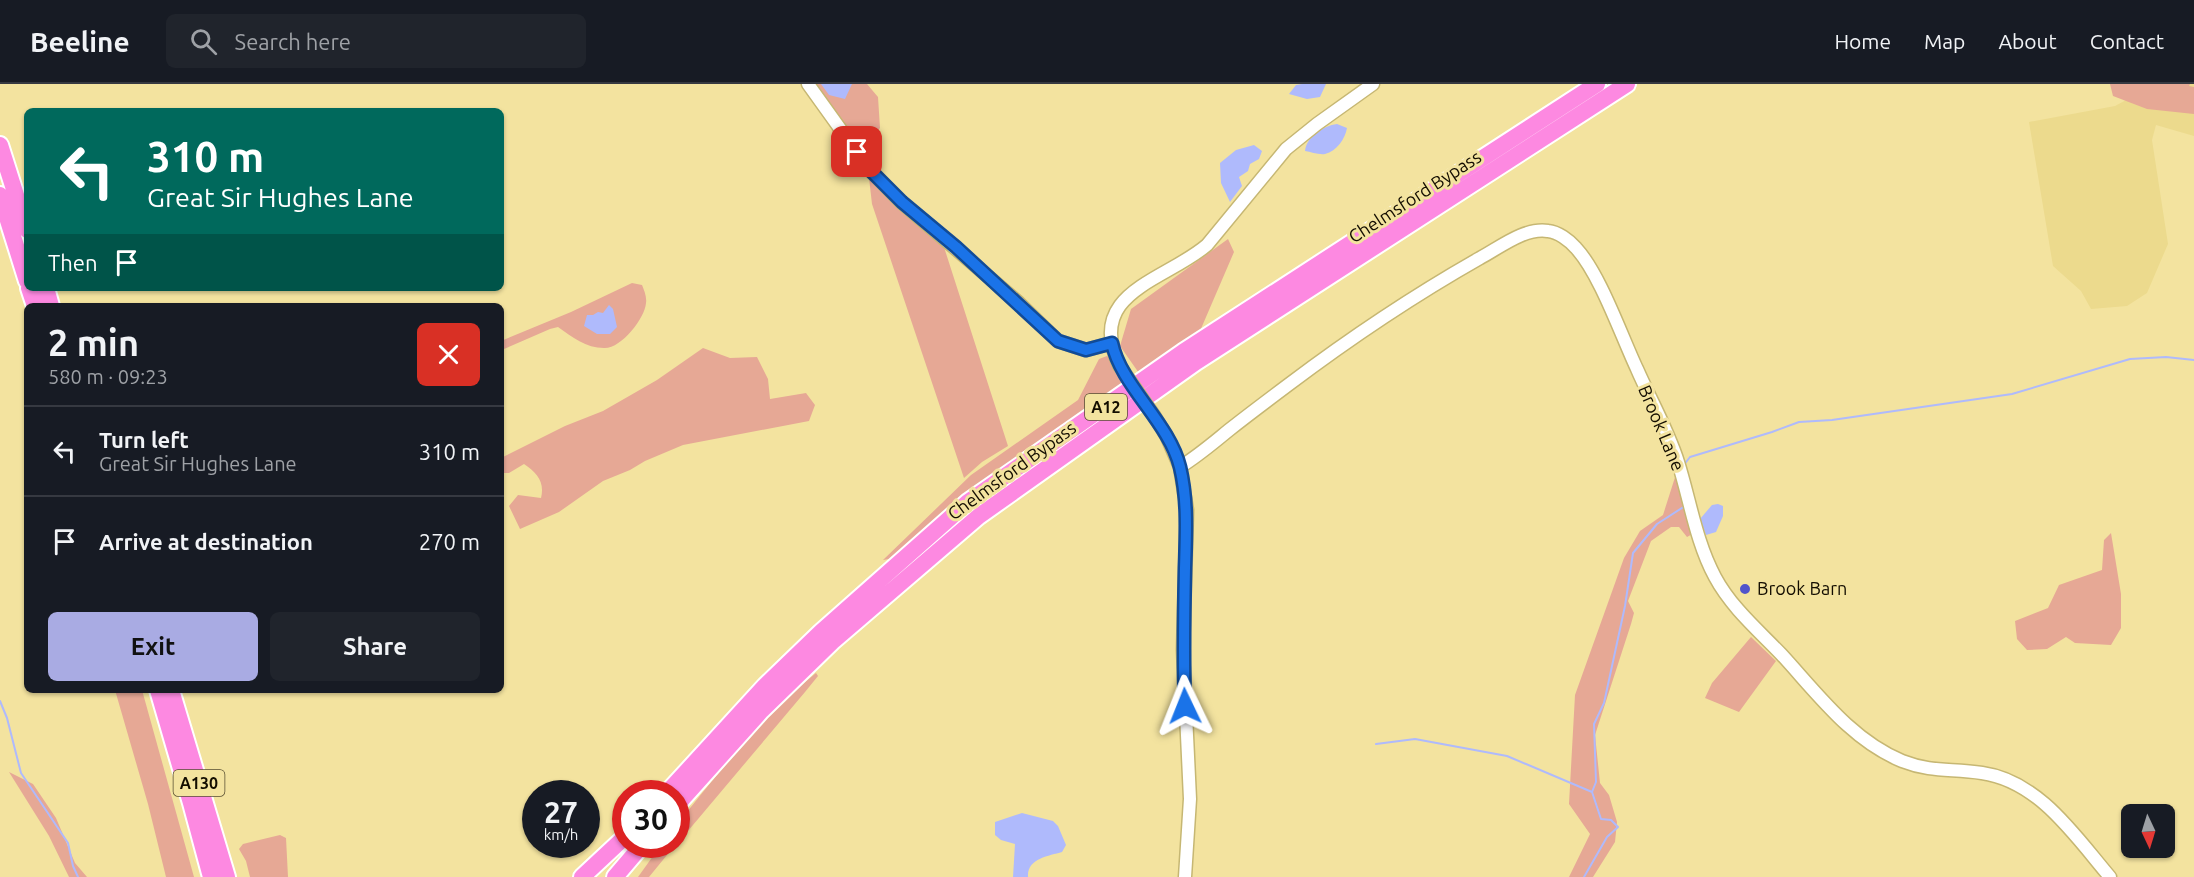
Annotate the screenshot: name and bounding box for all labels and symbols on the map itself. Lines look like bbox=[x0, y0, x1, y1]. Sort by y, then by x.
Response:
pin bbox=[831, 126, 882, 177]
street label: Chelmsford Bypass bbox=[1345, 146, 1484, 246]
street label: Brook Lane bbox=[1635, 382, 1689, 473]
road number: A12 bbox=[1085, 394, 1127, 420]
street label: Chelmsford Bypass bbox=[943, 417, 1080, 523]
place label: Brook Barn bbox=[1757, 578, 1847, 598]
marker: Brook Barn bbox=[1738, 582, 1752, 596]
position arrow bbox=[1153, 674, 1217, 738]
road number: A130 bbox=[174, 770, 224, 796]
speed limit sign: 30 bbox=[612, 780, 690, 858]
north arrow bbox=[2121, 804, 2175, 858]

